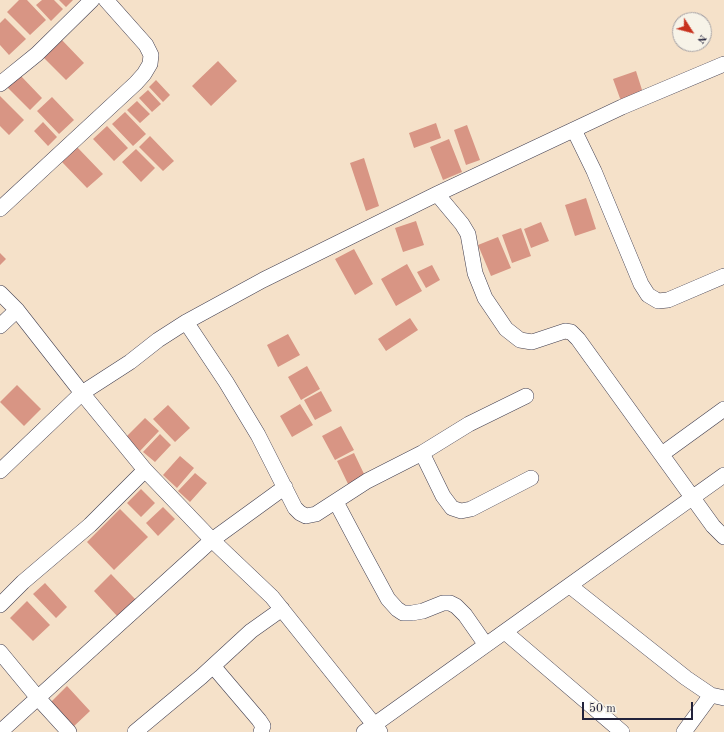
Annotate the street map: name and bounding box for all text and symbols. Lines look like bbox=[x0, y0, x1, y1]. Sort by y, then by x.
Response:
north arrow bbox=[672, 12, 712, 52]
text: N bbox=[694, 32, 708, 45]
scale bar bbox=[584, 694, 695, 720]
text: 50 m bbox=[589, 703, 616, 715]

